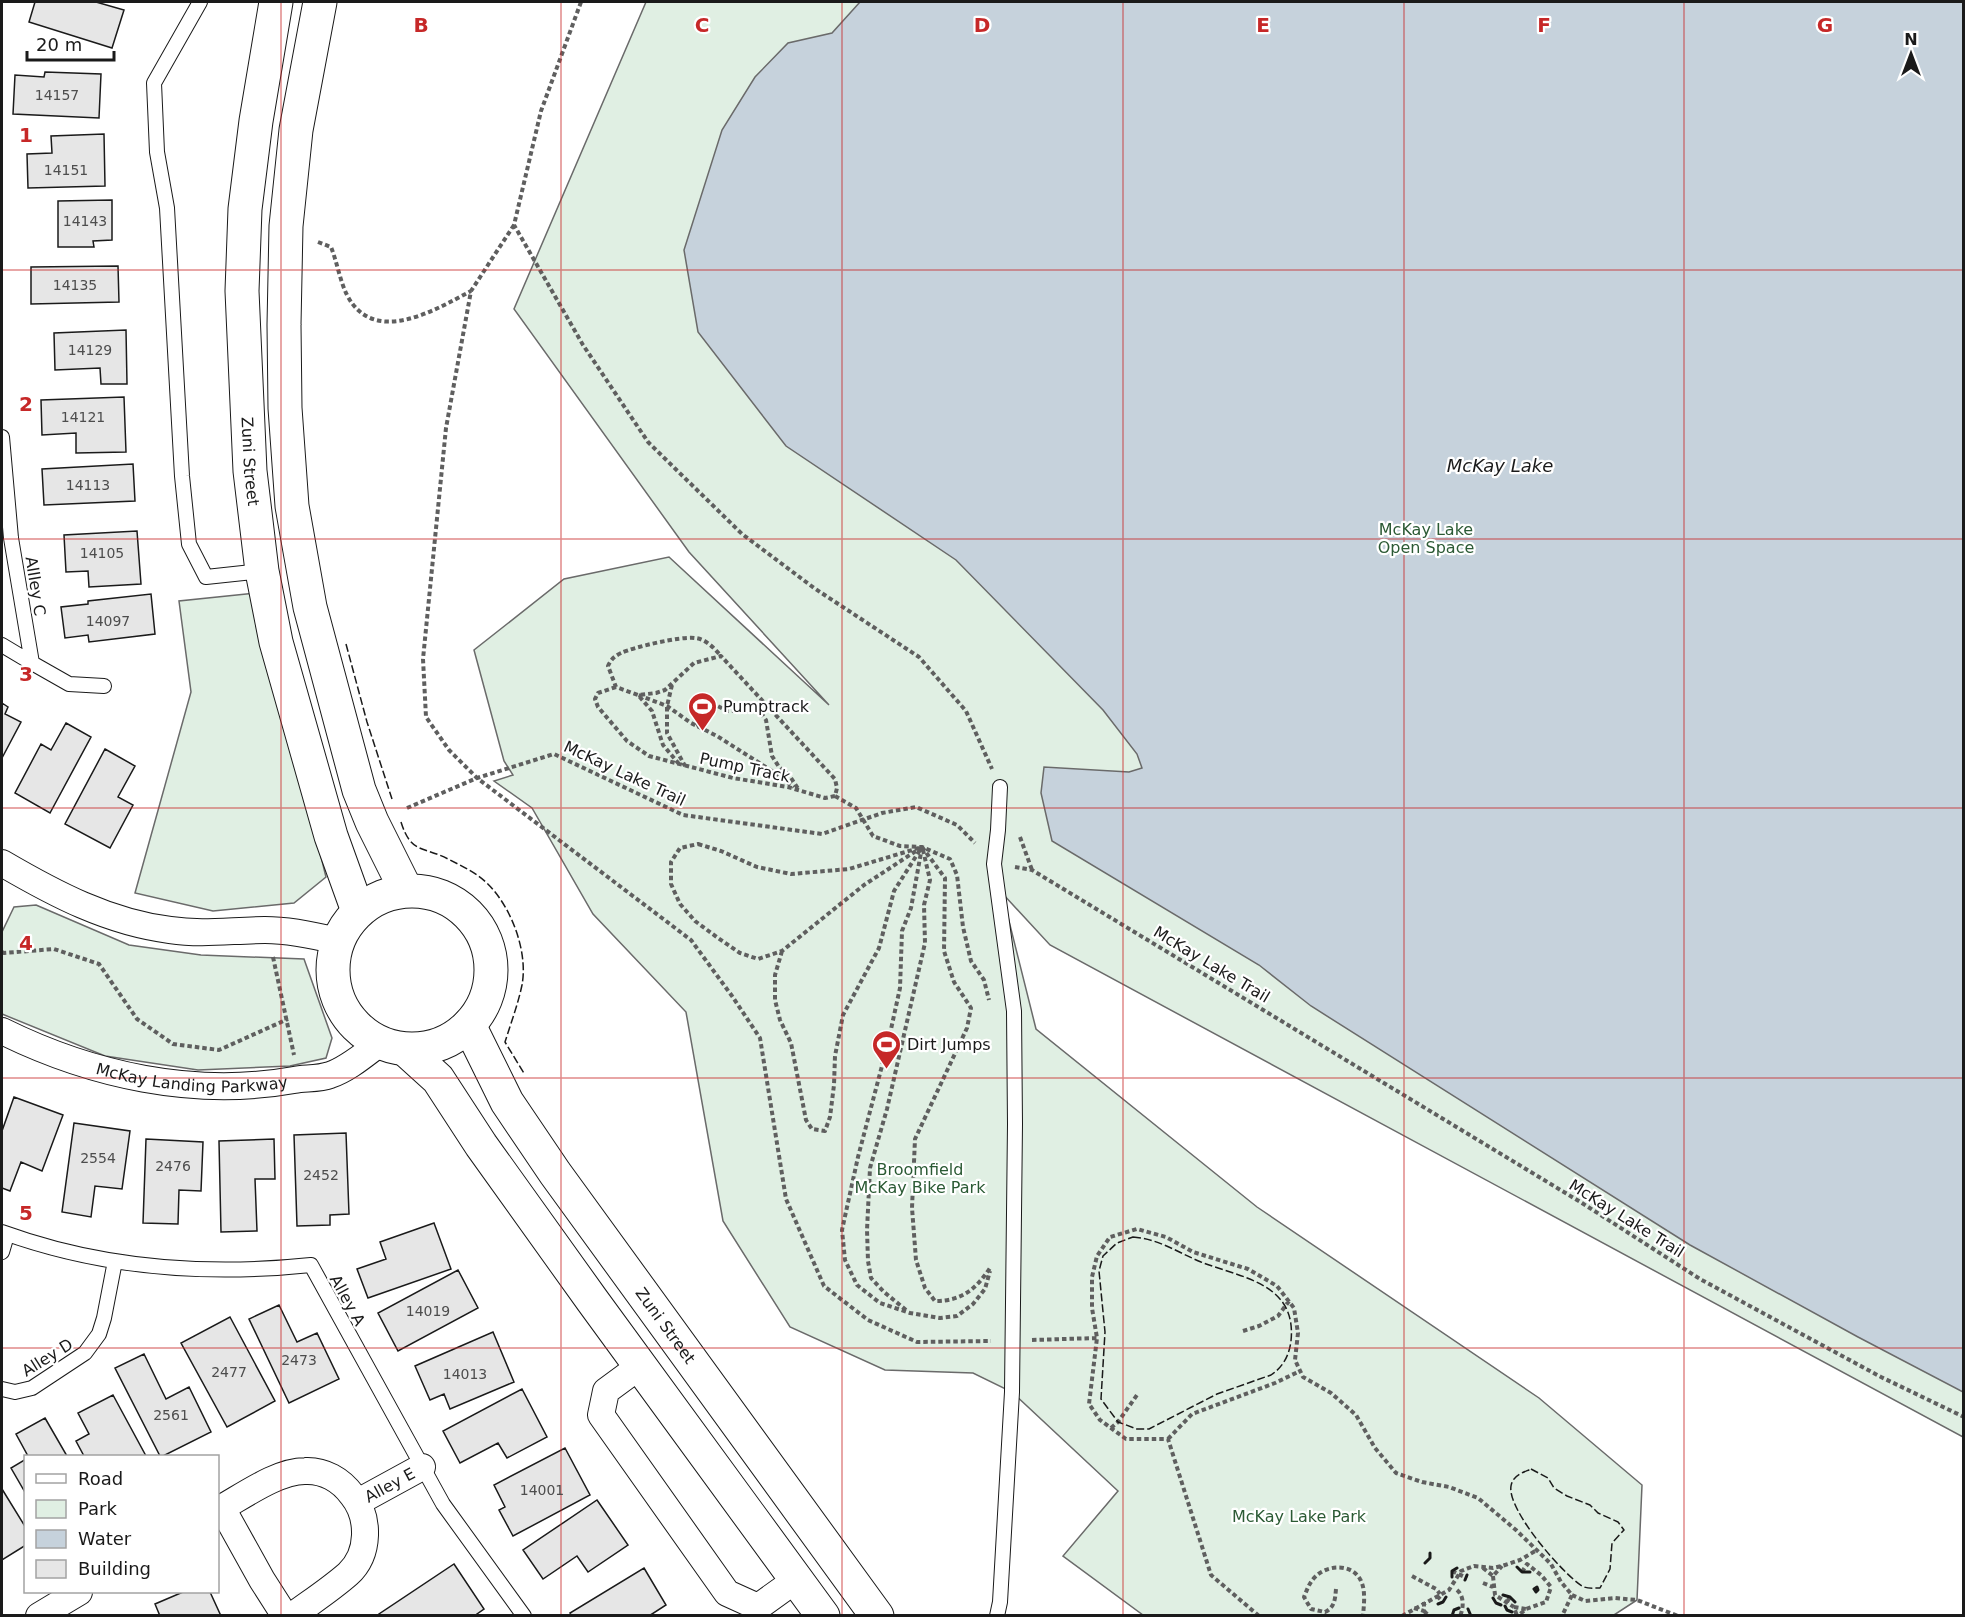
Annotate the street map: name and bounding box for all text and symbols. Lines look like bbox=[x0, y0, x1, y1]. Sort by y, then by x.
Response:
text: B bbox=[413, 13, 429, 37]
text: C bbox=[695, 13, 709, 37]
text: D bbox=[974, 13, 990, 37]
text: E bbox=[1256, 13, 1270, 37]
text: F bbox=[1537, 13, 1551, 37]
text: G bbox=[1817, 13, 1833, 37]
scale bar bbox=[27, 24, 114, 62]
north arrow bbox=[1881, 24, 1941, 84]
text: N bbox=[1904, 30, 1918, 49]
text: 20 m bbox=[36, 34, 82, 55]
house number: 14157 bbox=[35, 87, 79, 103]
text: 1 bbox=[19, 123, 33, 147]
house number: 14151 bbox=[44, 162, 88, 178]
house number: 14143 bbox=[63, 213, 107, 229]
house number: 14135 bbox=[53, 277, 97, 293]
house number: 14129 bbox=[68, 342, 112, 358]
text: 2 bbox=[19, 392, 33, 416]
house number: 14121 bbox=[61, 409, 105, 425]
street label: Zuni Street bbox=[238, 416, 263, 507]
water label: McKay Lake bbox=[1447, 455, 1553, 476]
house number: 14113 bbox=[66, 477, 110, 493]
park label: McKay Lake Open Space bbox=[1378, 520, 1474, 557]
house number: 14105 bbox=[80, 545, 124, 561]
street label: Allley C bbox=[21, 555, 50, 617]
house number: 14097 bbox=[86, 613, 130, 629]
text: 3 bbox=[19, 662, 33, 686]
sports icon: Pumptrack bbox=[686, 690, 718, 732]
place label: Pumptrack bbox=[723, 697, 810, 716]
street label: McKay Lake Trail bbox=[561, 737, 689, 810]
street label: Pump Track bbox=[698, 749, 793, 787]
street label: McKay Lake Trail bbox=[1150, 922, 1273, 1007]
text: 4 bbox=[19, 931, 33, 955]
sports icon: Dirt Jumps bbox=[870, 1028, 902, 1070]
place label: Dirt Jumps bbox=[907, 1035, 991, 1054]
street label: McKay Landing Parkway bbox=[94, 1059, 289, 1096]
house number: 2554 bbox=[80, 1150, 116, 1166]
house number: 2476 bbox=[155, 1158, 191, 1174]
park label: Broomfield McKay Bike Park bbox=[855, 1160, 986, 1197]
house number: 2452 bbox=[303, 1167, 339, 1183]
street label: McKay Lake Trail bbox=[1566, 1175, 1688, 1262]
text: 5 bbox=[19, 1201, 33, 1225]
street label: Alley A bbox=[326, 1272, 369, 1329]
street label: Zuni Street bbox=[631, 1284, 699, 1367]
house number: 14019 bbox=[406, 1303, 450, 1319]
street label: Alley D bbox=[18, 1334, 76, 1380]
house number: 2473 bbox=[281, 1352, 317, 1368]
house number: 2477 bbox=[211, 1364, 247, 1380]
house number: 14013 bbox=[443, 1366, 487, 1382]
house number: 2561 bbox=[153, 1407, 189, 1423]
legend bbox=[24, 1455, 219, 1593]
street label: Alley E bbox=[361, 1464, 418, 1507]
text: Road bbox=[78, 1468, 123, 1489]
house number: 14001 bbox=[520, 1482, 564, 1498]
text: Park bbox=[78, 1498, 117, 1519]
park label: McKay Lake Park bbox=[1232, 1507, 1367, 1526]
text: Water bbox=[78, 1528, 132, 1549]
text: Building bbox=[78, 1558, 151, 1579]

